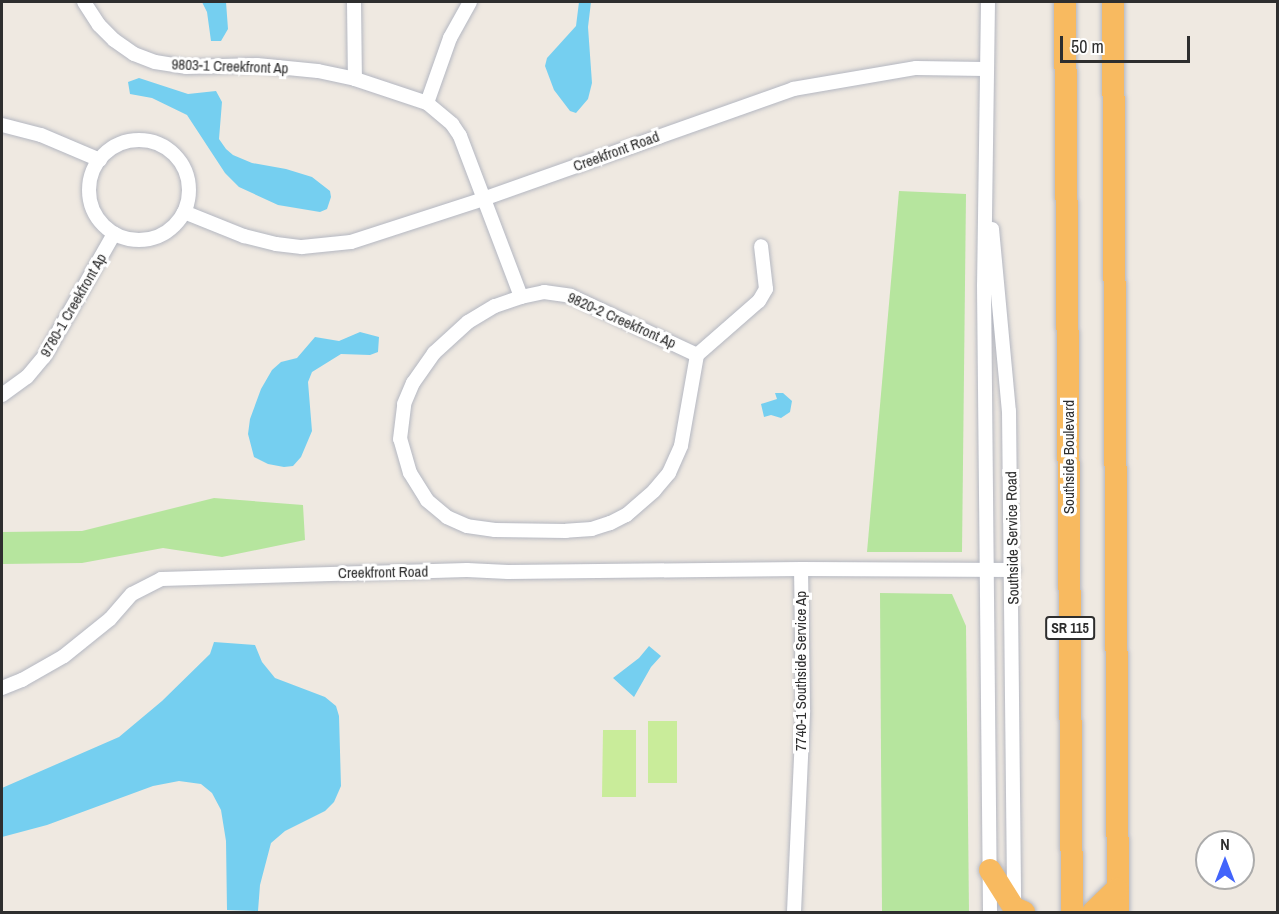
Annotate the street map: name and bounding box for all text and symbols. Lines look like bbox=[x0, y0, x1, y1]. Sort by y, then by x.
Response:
scale bar bbox=[1063, 24, 1194, 62]
text: 50 m bbox=[1071, 34, 1104, 59]
street label: 9803-1 Creekfront Ap bbox=[171, 55, 289, 77]
street label: Creekfront Road bbox=[571, 127, 661, 175]
street label: 9780-1 Creekfront Ap bbox=[36, 250, 110, 360]
street label: 9820-2 Creekfront Ap bbox=[565, 288, 679, 352]
street label: Southside Boulevard bbox=[1060, 400, 1078, 514]
street label: Southside Service Road bbox=[1002, 471, 1022, 605]
street label: Creekfront Road bbox=[338, 562, 428, 582]
street label: 7740-1 Southside Service Ap bbox=[792, 591, 810, 751]
road number: SR 115 bbox=[1044, 617, 1096, 639]
north arrow bbox=[1195, 830, 1255, 890]
text: N bbox=[1220, 833, 1230, 855]

